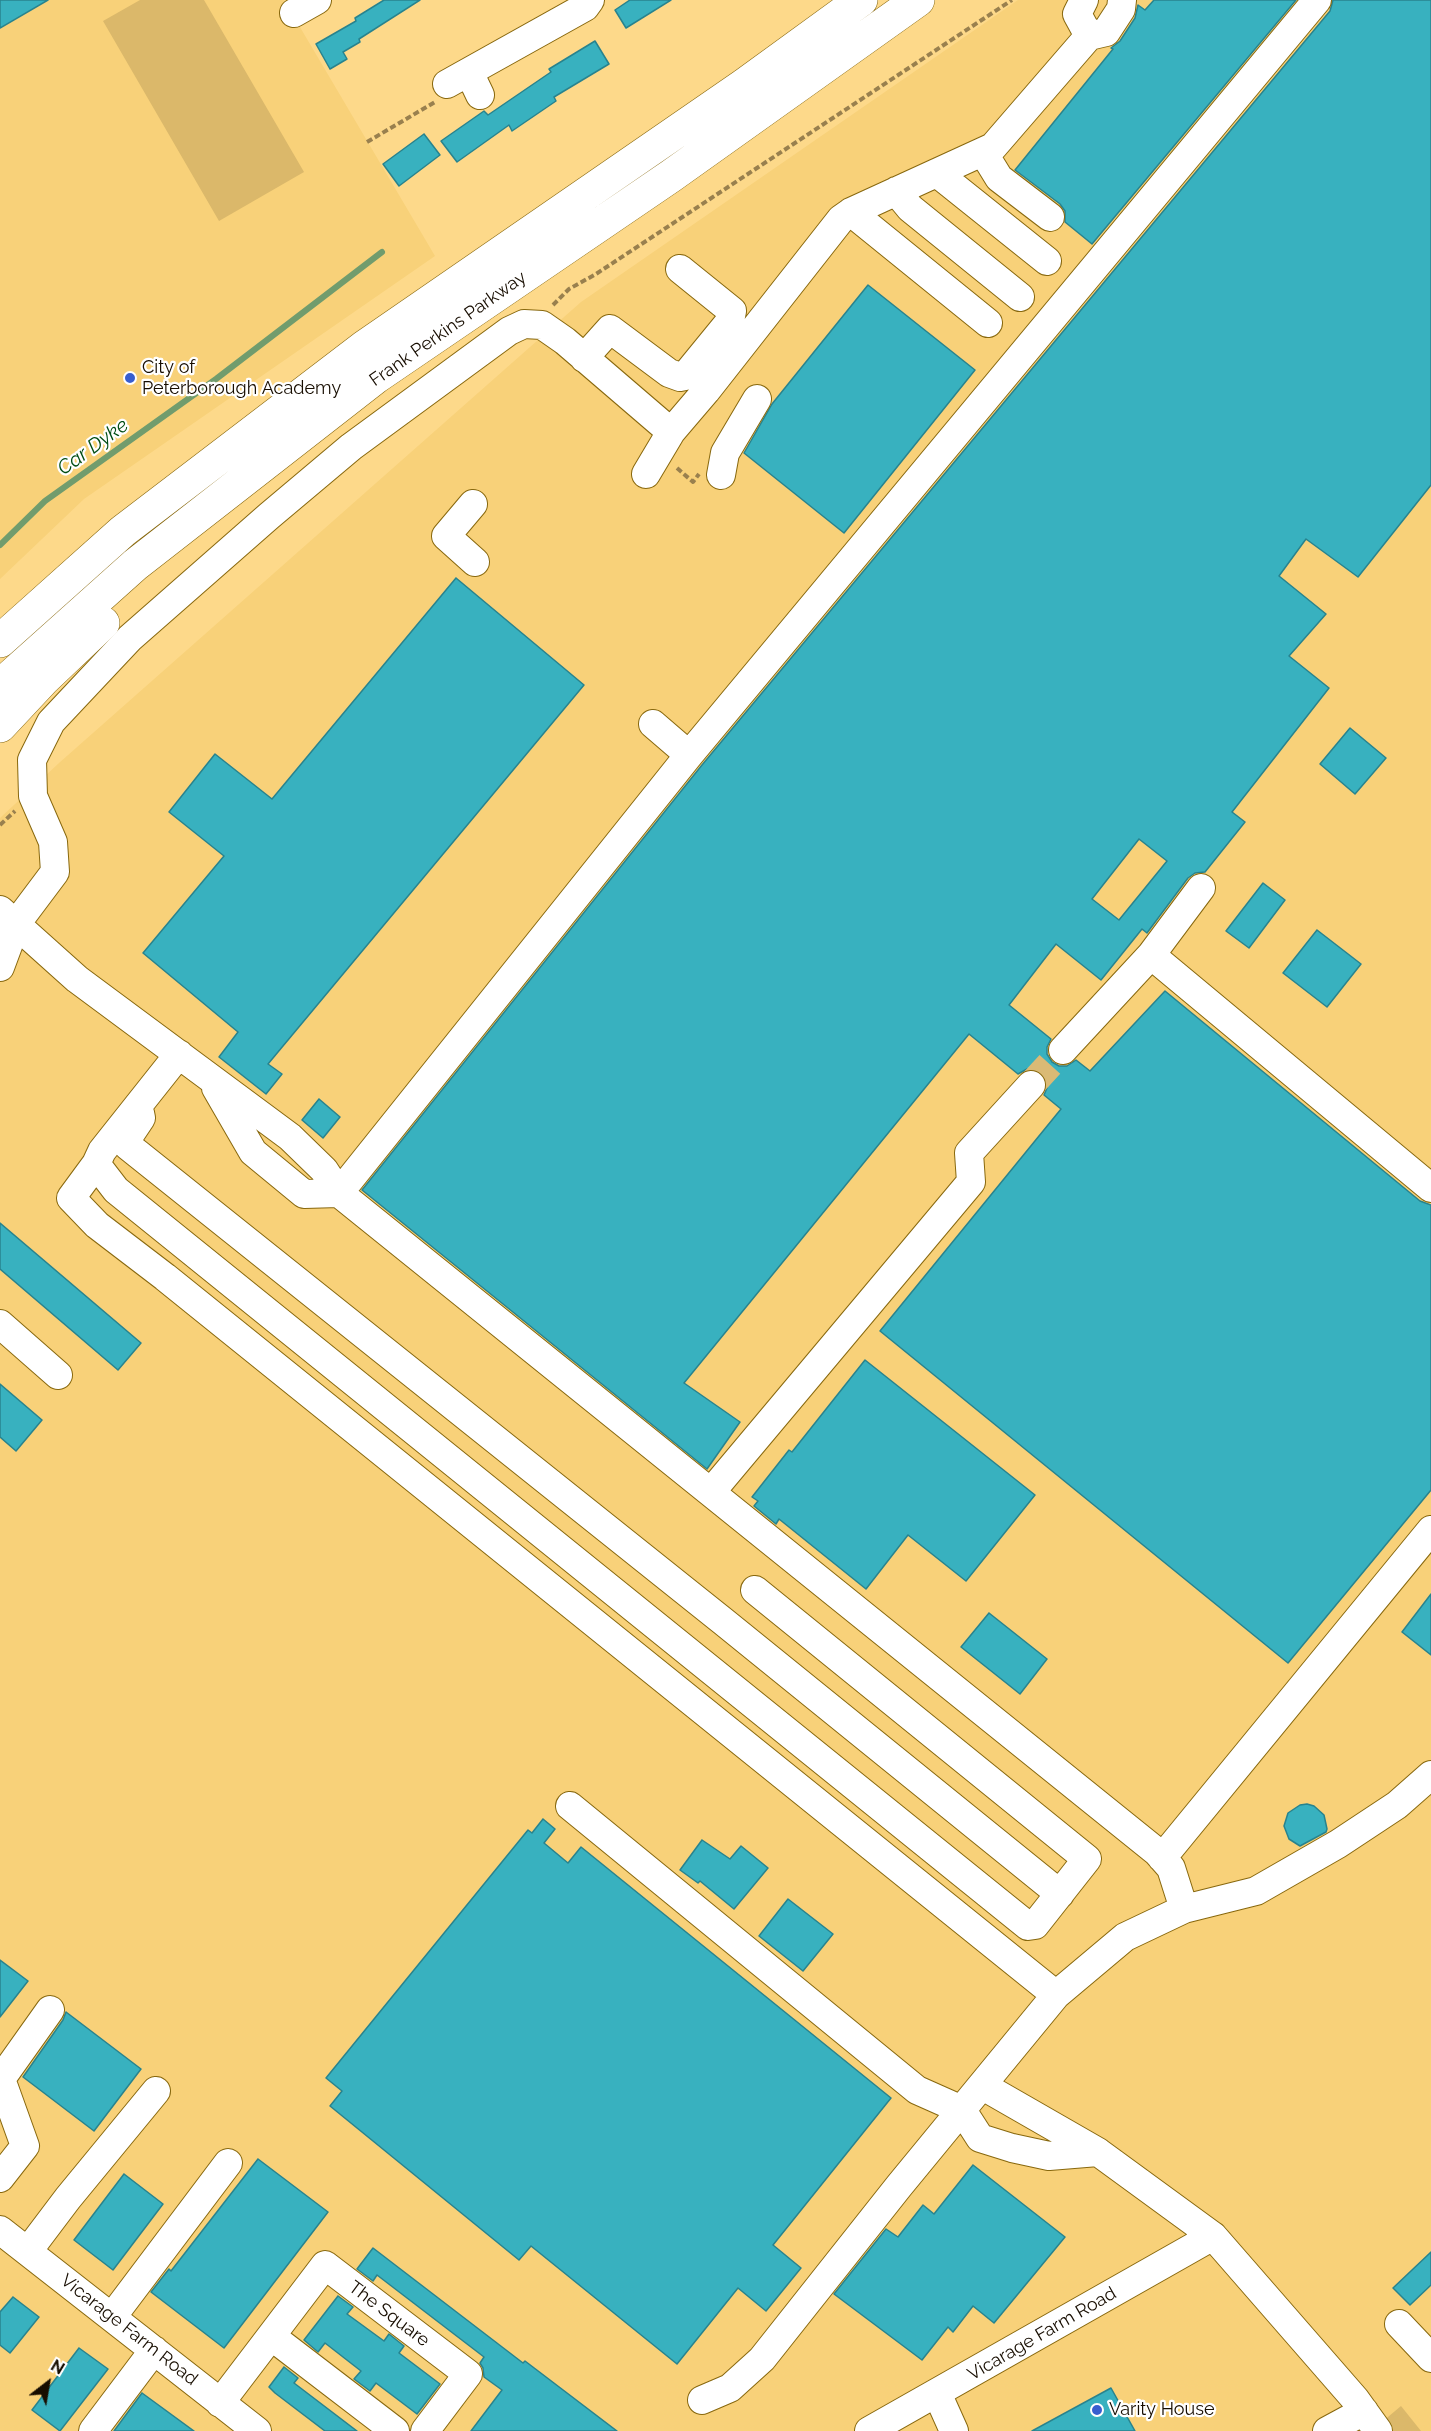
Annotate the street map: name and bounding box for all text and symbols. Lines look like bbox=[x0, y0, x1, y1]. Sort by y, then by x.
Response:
street label: Frank Perkins Parkway bbox=[366, 267, 530, 391]
place label: City of Peterborough Academy bbox=[142, 357, 341, 400]
marker: City of Peterborough Academy bbox=[123, 371, 137, 385]
water label: Car Dyke bbox=[53, 413, 133, 481]
street label: Vicarage Farm Road bbox=[56, 2270, 202, 2390]
street label: The Square bbox=[344, 2277, 434, 2351]
street label: Vicarage Farm Road bbox=[964, 2283, 1120, 2385]
north arrow bbox=[18, 2353, 78, 2413]
text: N bbox=[47, 2356, 68, 2378]
place label: Varity House bbox=[1109, 2399, 1215, 2421]
marker: Varity House bbox=[1090, 2403, 1104, 2417]

